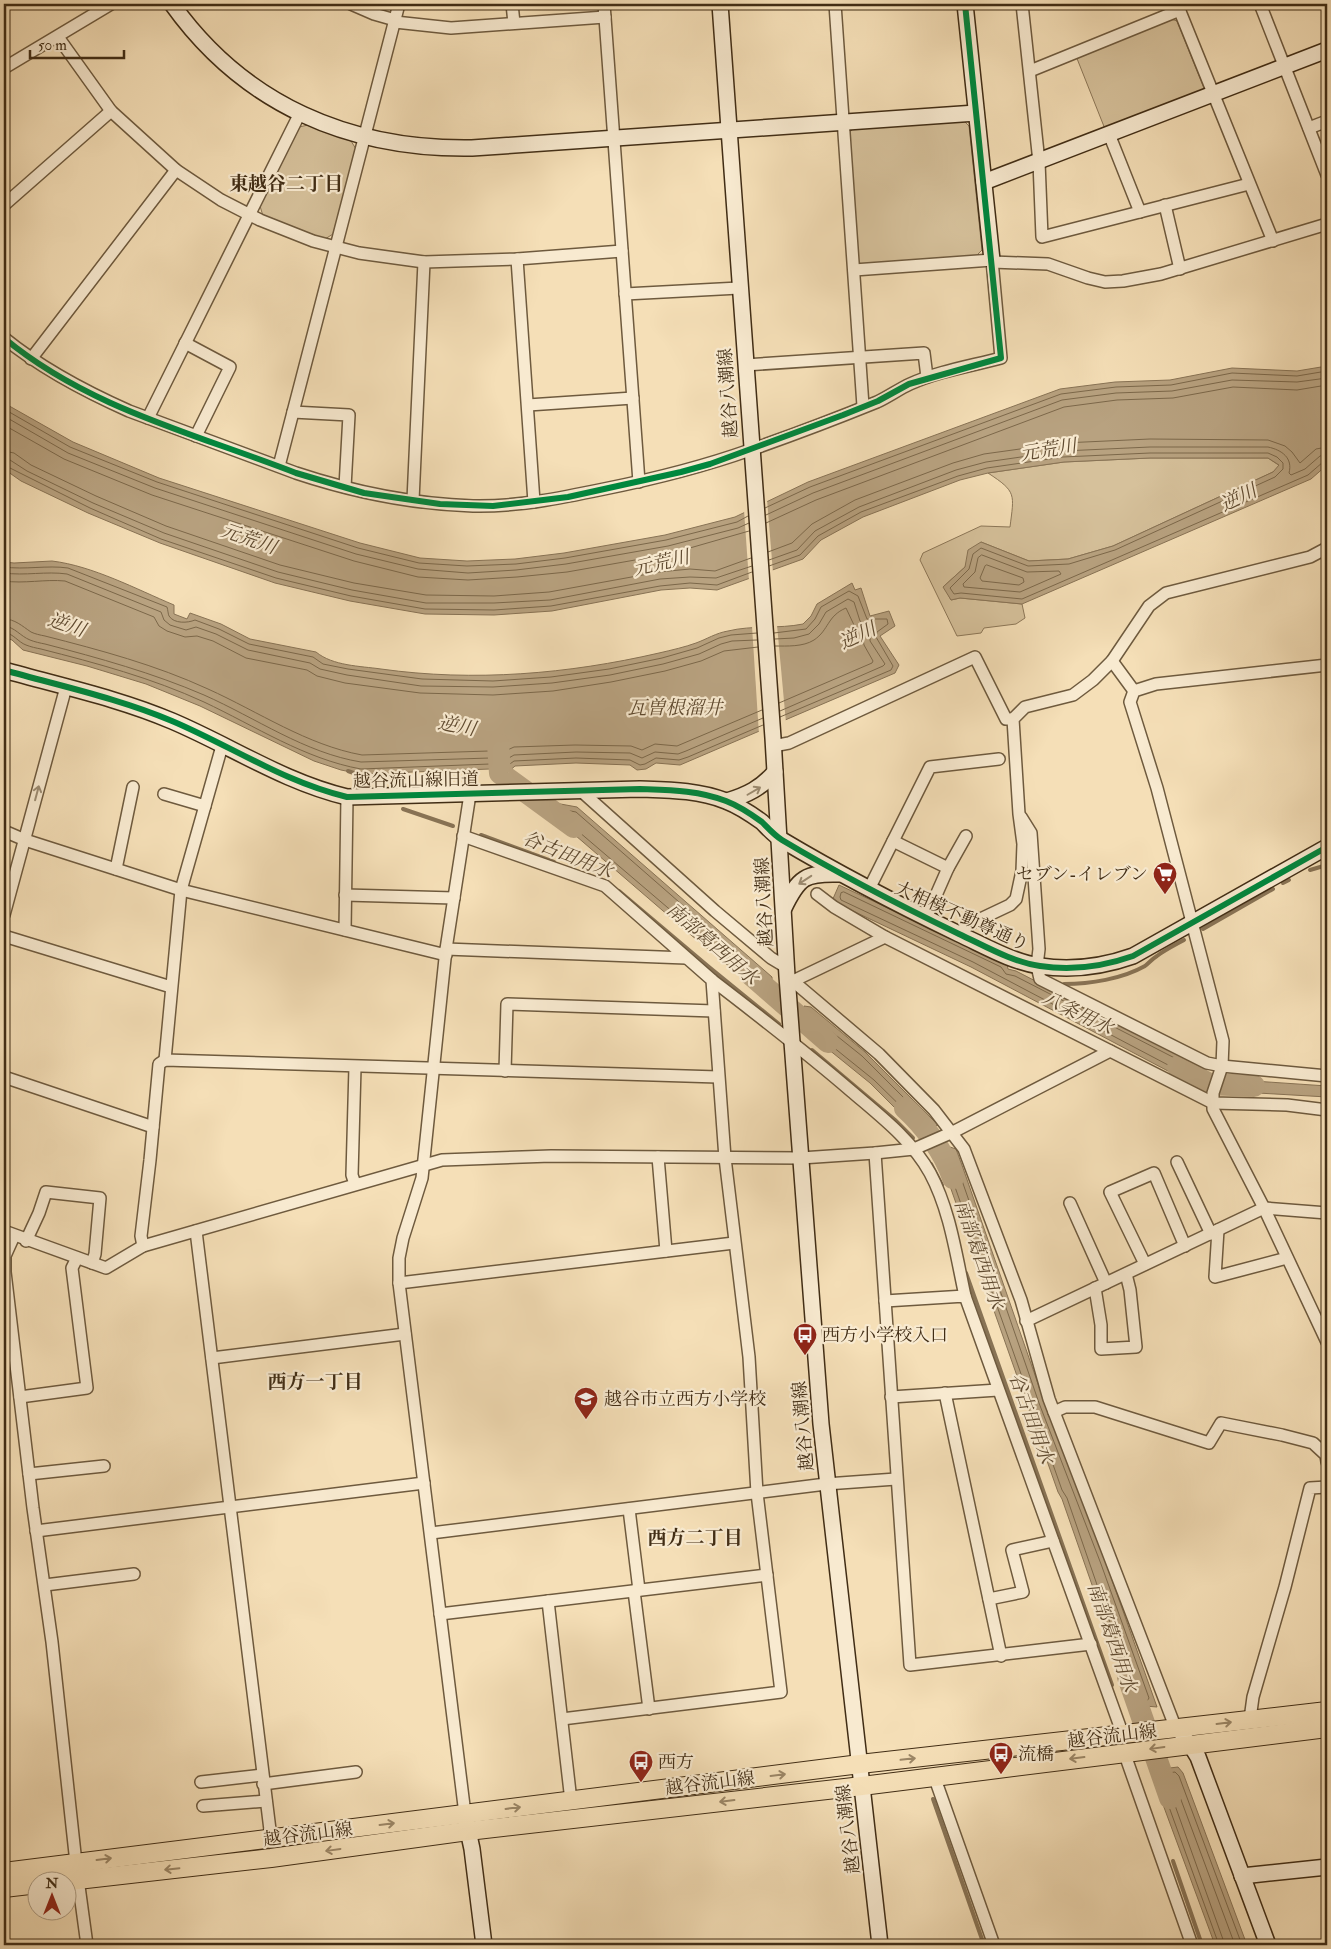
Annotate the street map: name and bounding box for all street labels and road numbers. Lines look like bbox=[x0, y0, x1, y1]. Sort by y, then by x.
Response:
street label: 越谷八潮線 bbox=[714, 347, 743, 439]
street label: 越谷流山線旧道 bbox=[353, 768, 479, 793]
street label: 越谷八潮線 bbox=[751, 856, 778, 948]
street label: 大相模不動尊通り bbox=[891, 877, 1032, 956]
street label: 越谷八潮線 bbox=[788, 1380, 819, 1472]
street label: 越谷流山線 bbox=[1066, 1720, 1158, 1753]
street label: 越谷流山線 bbox=[664, 1767, 756, 1800]
street label: 越谷八潮線 bbox=[832, 1783, 865, 1875]
street label: 越谷流山線 bbox=[262, 1818, 354, 1851]

